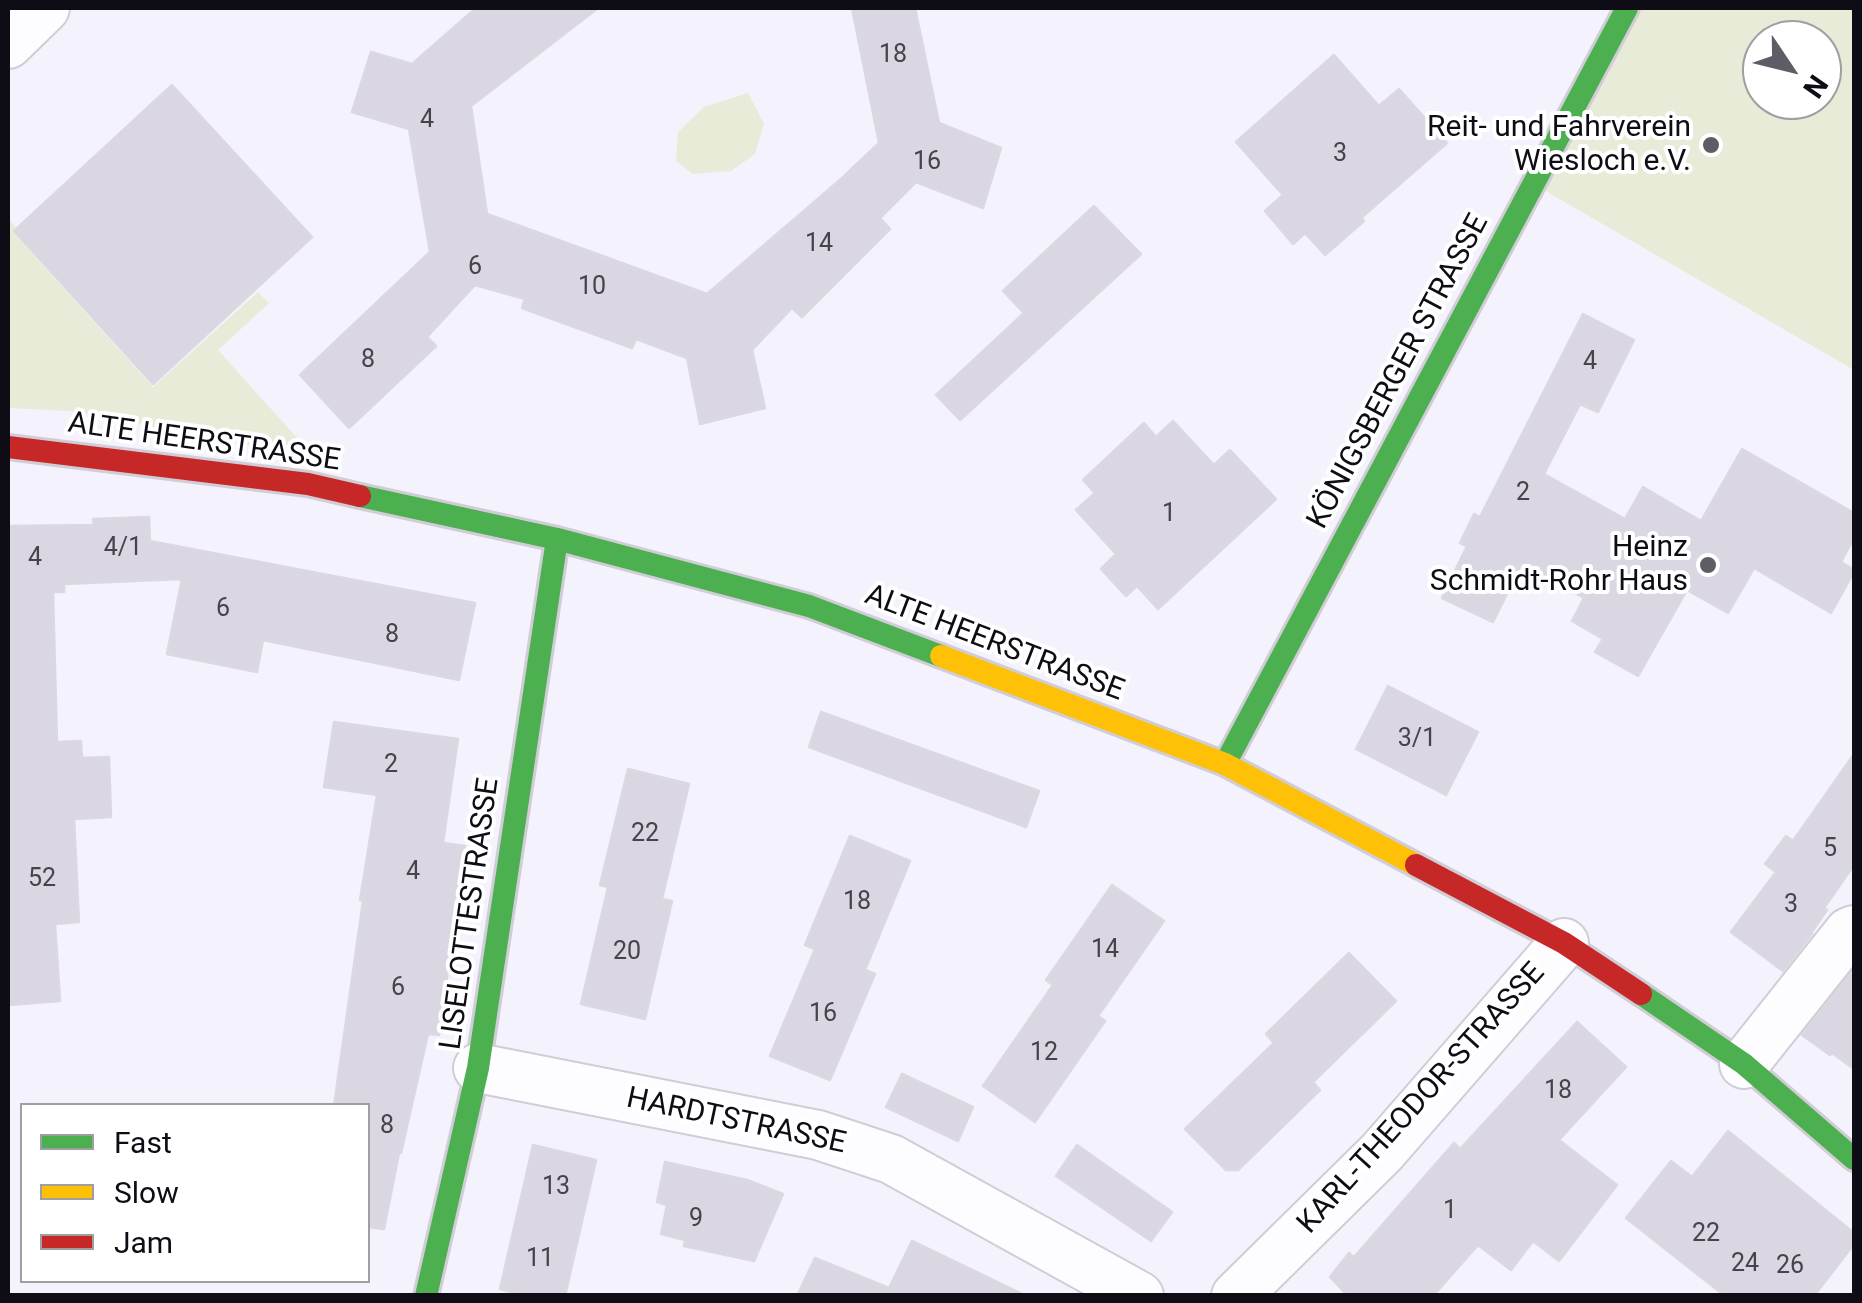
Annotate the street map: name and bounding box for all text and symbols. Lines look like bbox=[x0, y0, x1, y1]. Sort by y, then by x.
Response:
north arrow bbox=[1742, 20, 1842, 120]
house number: 18 bbox=[879, 41, 907, 71]
text: N bbox=[1796, 69, 1835, 104]
house number: 4 bbox=[420, 106, 434, 136]
place label: Reit- und Fahrverein Wiesloch e.V. bbox=[1427, 110, 1691, 180]
marker: Reit- und Fahrverein Wiesloch e.V. bbox=[1700, 134, 1722, 156]
house number: 3 bbox=[1333, 140, 1347, 170]
house number: 16 bbox=[913, 148, 941, 178]
street label: KÖNIGSBERGER STRASSE bbox=[1301, 209, 1497, 535]
house number: 14 bbox=[805, 230, 833, 260]
house number: 6 bbox=[468, 253, 482, 283]
house number: 10 bbox=[578, 273, 606, 303]
house number: 8 bbox=[361, 346, 375, 376]
house number: 4 bbox=[1583, 348, 1597, 378]
street label: ALTE HEERSTRASSE bbox=[66, 406, 342, 480]
house number: 2 bbox=[1516, 479, 1530, 509]
house number: 1 bbox=[1162, 500, 1176, 530]
place label: Heinz Schmidt-Rohr Haus bbox=[1430, 530, 1688, 600]
house number: 4/1 bbox=[104, 534, 142, 564]
house number: 4 bbox=[28, 544, 42, 574]
marker: Heinz Schmidt-Rohr Haus bbox=[1697, 554, 1719, 576]
street label: ALTE HEERSTRASSE bbox=[859, 578, 1129, 710]
house number: 6 bbox=[216, 595, 230, 625]
house number: 8 bbox=[385, 621, 399, 651]
house number: 3/1 bbox=[1398, 725, 1436, 755]
house number: 2 bbox=[384, 751, 398, 781]
street label: LISELOTTESTRASSE bbox=[434, 776, 508, 1052]
house number: 22 bbox=[631, 820, 659, 850]
house number: 5 bbox=[1823, 835, 1837, 865]
house number: 4 bbox=[406, 858, 420, 888]
house number: 52 bbox=[28, 865, 56, 895]
house number: 18 bbox=[843, 888, 871, 918]
house number: 3 bbox=[1784, 891, 1798, 921]
house number: 14 bbox=[1091, 936, 1119, 966]
house number: 20 bbox=[613, 938, 641, 968]
street label: KARL-THEODOR-STRASSE bbox=[1291, 956, 1553, 1242]
house number: 6 bbox=[391, 974, 405, 1004]
house number: 16 bbox=[809, 1000, 837, 1030]
house number: 12 bbox=[1030, 1039, 1058, 1069]
house number: 18 bbox=[1544, 1077, 1572, 1107]
street label: HARDTSTRASSE bbox=[623, 1081, 849, 1163]
legend bbox=[20, 1103, 370, 1283]
house number: 8 bbox=[380, 1112, 394, 1142]
text: Fast bbox=[114, 1125, 172, 1160]
house number: 13 bbox=[542, 1173, 570, 1203]
text: Slow bbox=[114, 1175, 179, 1210]
house number: 1 bbox=[1443, 1197, 1457, 1227]
house number: 9 bbox=[689, 1205, 703, 1235]
house number: 22 bbox=[1692, 1220, 1720, 1250]
text: Jam bbox=[114, 1225, 173, 1260]
house number: 11 bbox=[526, 1245, 554, 1275]
house number: 24 bbox=[1731, 1250, 1759, 1280]
house number: 26 bbox=[1776, 1252, 1804, 1282]

